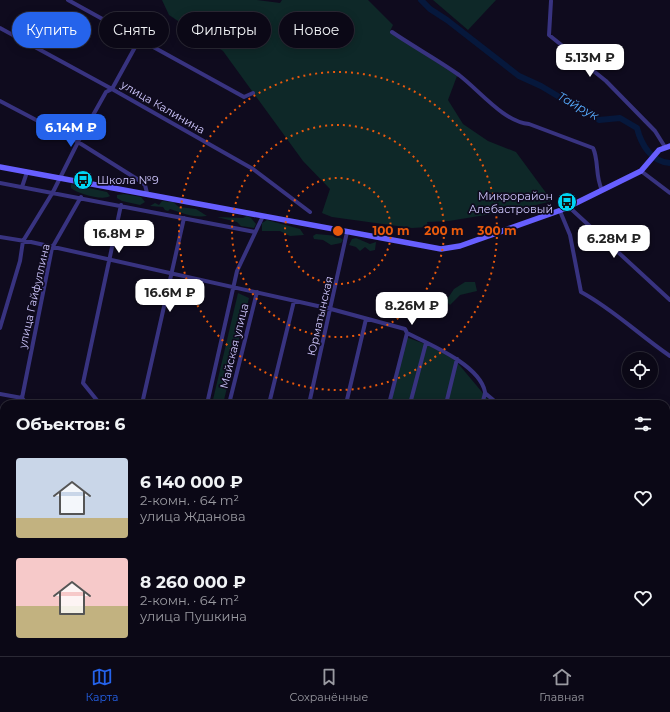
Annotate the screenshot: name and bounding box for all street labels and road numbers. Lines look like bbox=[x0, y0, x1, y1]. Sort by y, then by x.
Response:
street label: улица Калинина bbox=[118, 77, 207, 137]
street label: улица Гайфуллина bbox=[15, 242, 53, 351]
street label: Юрматынская bbox=[304, 275, 336, 357]
street label: Майская улица bbox=[217, 302, 251, 390]

